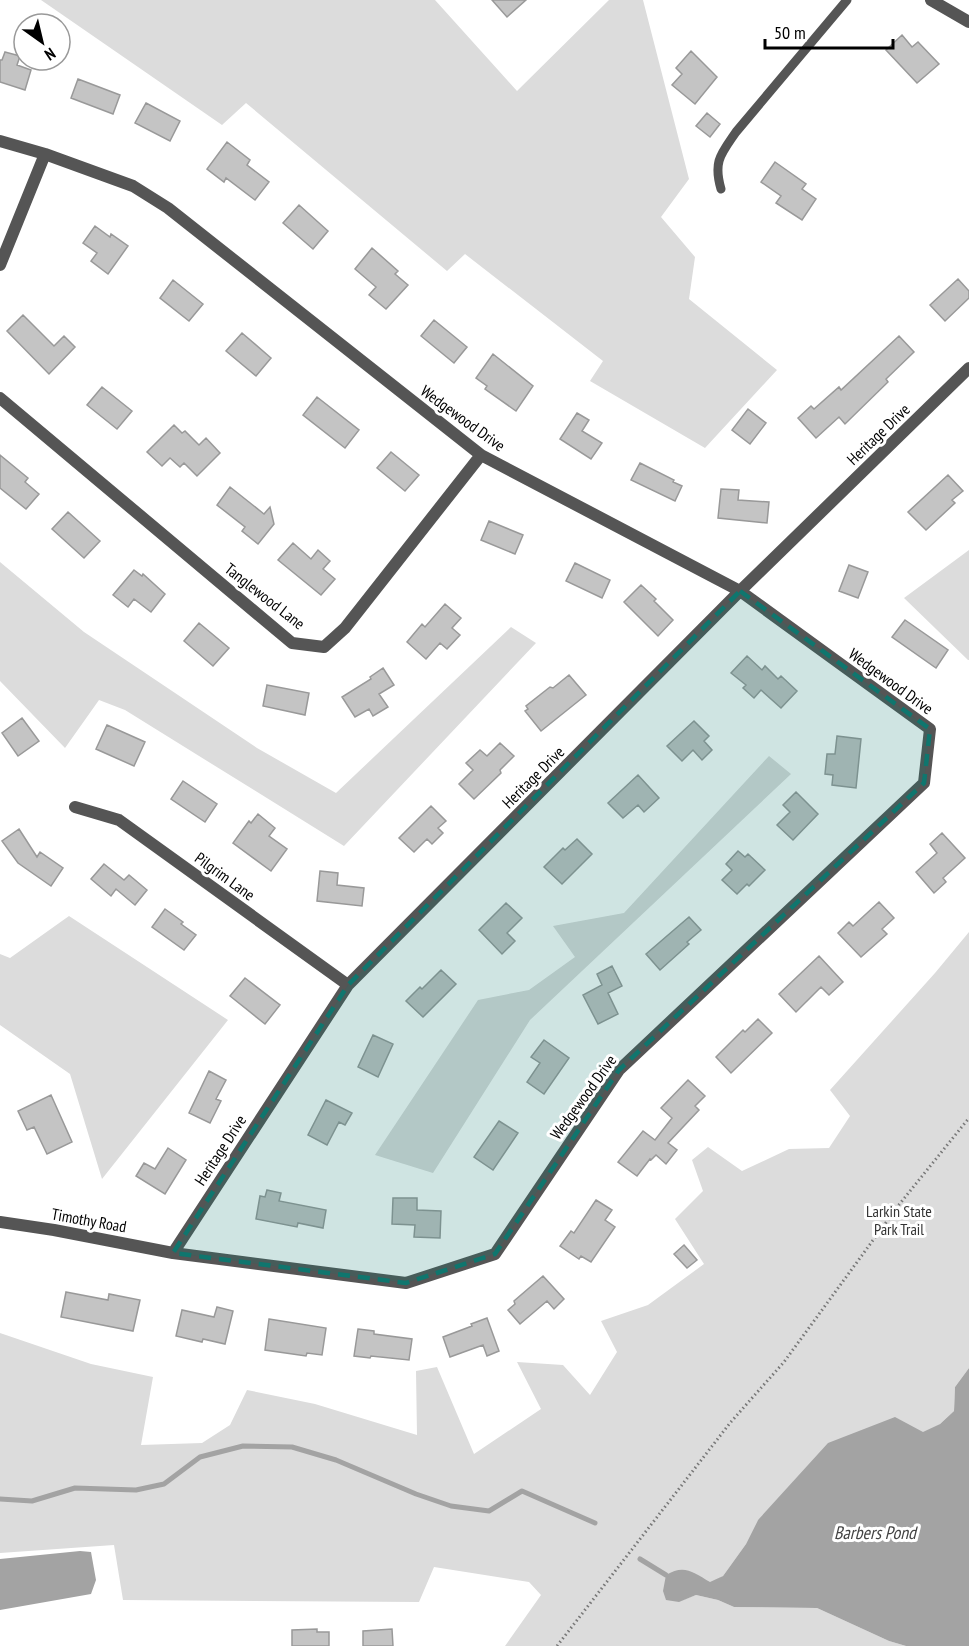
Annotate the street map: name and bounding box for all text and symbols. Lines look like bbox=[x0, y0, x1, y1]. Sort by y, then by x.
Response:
north arrow bbox=[12, 12, 72, 72]
scale bar bbox=[765, 12, 892, 50]
text: 50 m bbox=[774, 21, 806, 44]
text: N bbox=[41, 44, 60, 65]
street label: Wedgewood Drive bbox=[417, 381, 509, 455]
street label: Heritage Drive bbox=[842, 399, 914, 469]
street label: Tanglewood Lane bbox=[221, 558, 309, 634]
street label: Wedgewood Drive bbox=[845, 644, 937, 718]
street label: Heritage Drive bbox=[498, 742, 568, 812]
street label: Pilgrim Lane bbox=[191, 847, 259, 905]
street label: Wedgewood Drive bbox=[546, 1051, 620, 1143]
street label: Heritage Drive bbox=[190, 1111, 250, 1189]
park label: Larkin State Park Trail bbox=[866, 1201, 932, 1239]
street label: Timothy Road bbox=[50, 1204, 128, 1236]
water label: Barbers Pond bbox=[834, 1521, 918, 1544]

